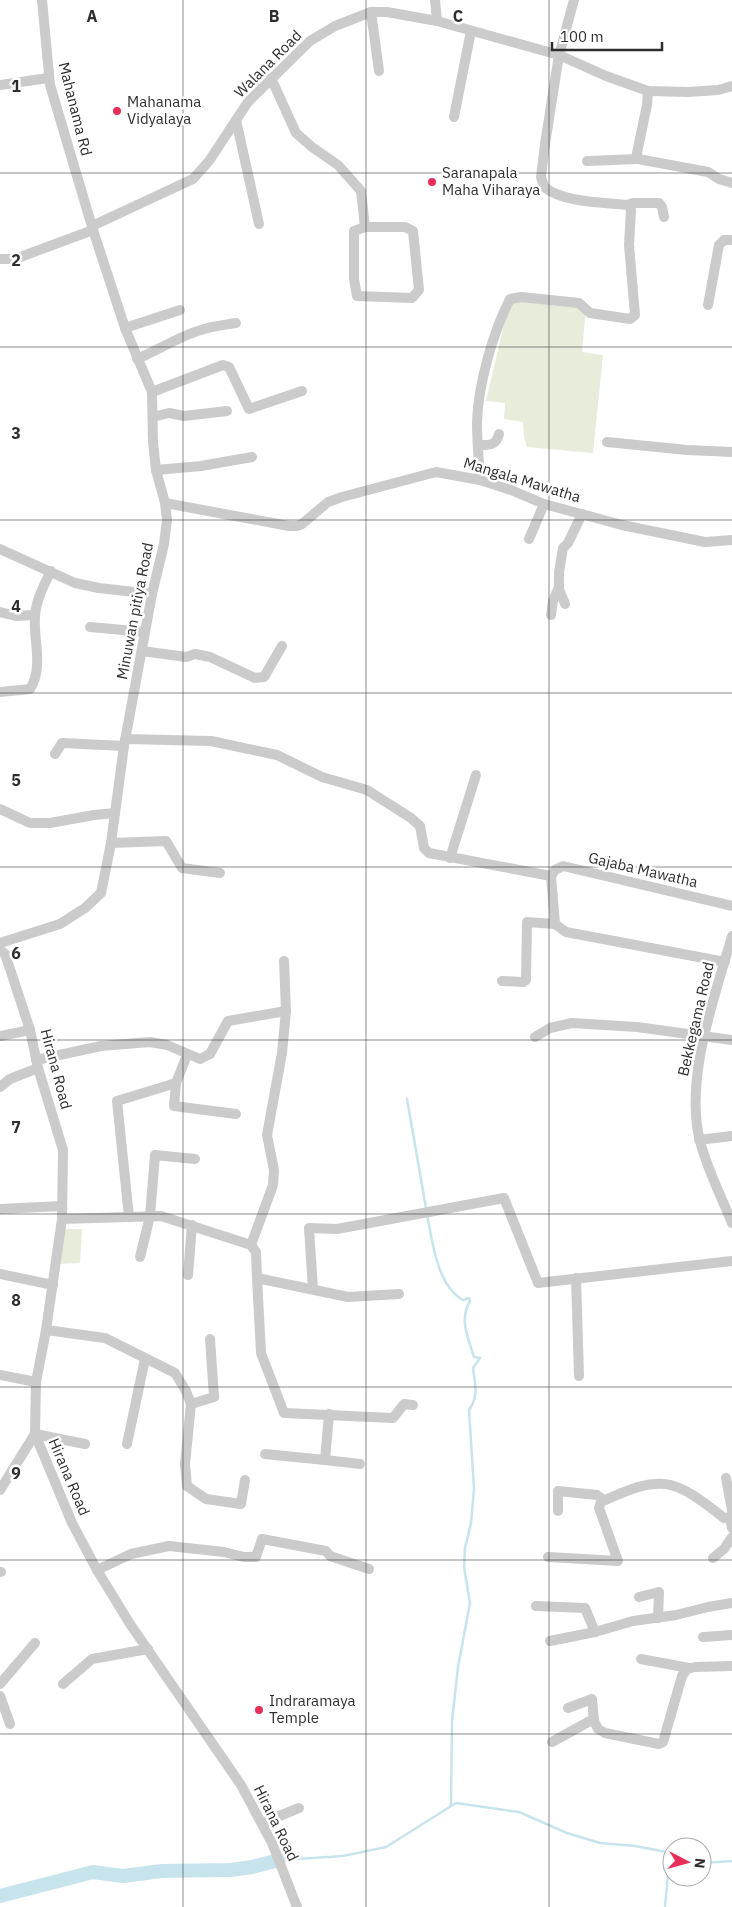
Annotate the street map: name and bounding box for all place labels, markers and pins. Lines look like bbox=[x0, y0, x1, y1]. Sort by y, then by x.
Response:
place label: Mahanama Vidyalaya bbox=[127, 92, 201, 128]
marker: Mahanama Vidyalaya bbox=[111, 105, 123, 117]
place label: Saranapala Maha Viharaya bbox=[442, 163, 540, 199]
marker: Saranapala Maha Viharaya bbox=[426, 176, 438, 188]
place label: Indraramaya Temple bbox=[269, 1691, 355, 1727]
marker: Indraramaya Temple bbox=[253, 1704, 265, 1716]

